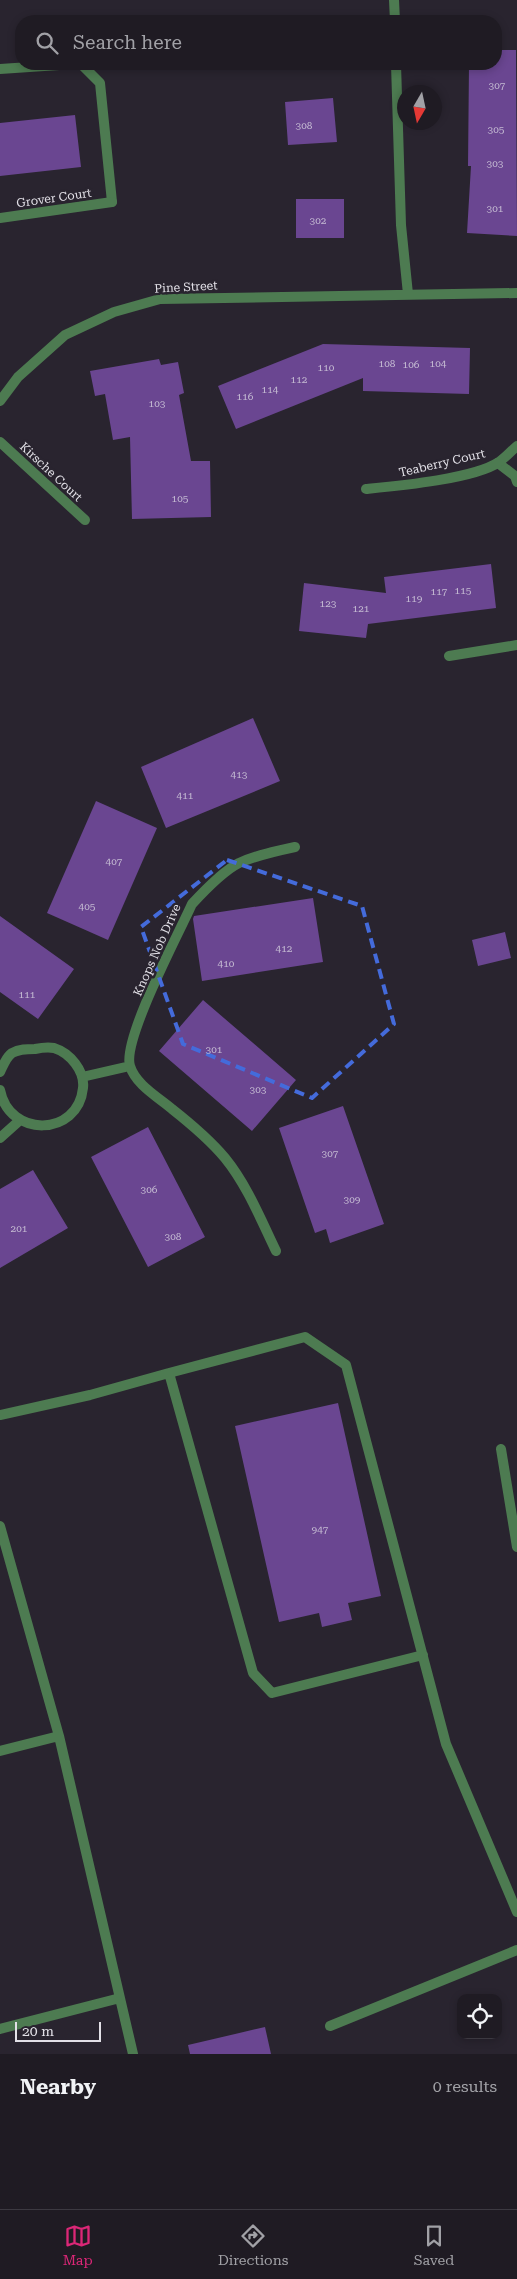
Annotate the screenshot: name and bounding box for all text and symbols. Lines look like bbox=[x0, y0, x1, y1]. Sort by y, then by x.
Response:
search box bbox=[15, 15, 502, 70]
icon: search bbox=[33, 29, 61, 57]
text: Search here bbox=[73, 31, 182, 54]
house number: 307 bbox=[489, 80, 506, 91]
north arrow bbox=[397, 85, 442, 130]
house number: 308 bbox=[296, 120, 313, 131]
house number: 305 bbox=[488, 124, 505, 135]
house number: 303 bbox=[487, 158, 504, 169]
street label: Grover Court bbox=[16, 186, 93, 210]
house number: 301 bbox=[487, 203, 504, 214]
house number: 302 bbox=[310, 215, 327, 226]
street label: Pine Street bbox=[154, 278, 219, 296]
house number: 108 bbox=[379, 358, 396, 369]
house number: 104 bbox=[430, 358, 447, 369]
house number: 106 bbox=[403, 359, 420, 370]
house number: 110 bbox=[318, 362, 335, 373]
house number: 112 bbox=[291, 374, 308, 385]
house number: 114 bbox=[262, 384, 279, 395]
house number: 116 bbox=[237, 391, 254, 402]
house number: 103 bbox=[149, 398, 166, 409]
street label: Kirsche Court bbox=[17, 439, 86, 505]
street label: Teaberry Court bbox=[398, 446, 487, 480]
house number: 105 bbox=[172, 493, 189, 504]
house number: 115 bbox=[455, 585, 472, 596]
house number: 117 bbox=[431, 586, 448, 597]
house number: 119 bbox=[406, 593, 423, 604]
house number: 123 bbox=[320, 598, 337, 609]
house number: 121 bbox=[353, 603, 370, 614]
house number: 413 bbox=[231, 769, 248, 780]
house number: 411 bbox=[177, 790, 194, 801]
house number: 407 bbox=[106, 856, 123, 867]
house number: 405 bbox=[79, 901, 96, 912]
street label: Knops Nob Drive bbox=[130, 901, 184, 998]
house number: 412 bbox=[276, 943, 293, 954]
house number: 410 bbox=[218, 958, 235, 969]
house number: 111 bbox=[19, 989, 36, 1000]
house number: 301 bbox=[206, 1044, 223, 1055]
house number: 303 bbox=[250, 1084, 267, 1095]
house number: 307 bbox=[322, 1148, 339, 1159]
house number: 306 bbox=[141, 1184, 158, 1195]
house number: 309 bbox=[344, 1194, 361, 1205]
house number: 201 bbox=[11, 1223, 28, 1234]
house number: 308 bbox=[165, 1231, 182, 1242]
house number: 947 bbox=[312, 1524, 329, 1535]
map controls bbox=[457, 1994, 502, 2039]
button: locate bbox=[457, 1994, 502, 2039]
scale bar bbox=[15, 2019, 101, 2042]
text: 20 m bbox=[22, 2023, 54, 2039]
text: Nearby bbox=[20, 2075, 96, 2099]
text: 0 results bbox=[433, 2077, 497, 2096]
tab: Map bbox=[63, 2222, 93, 2268]
tab: Directions bbox=[218, 2222, 288, 2268]
tab: Saved bbox=[414, 2222, 454, 2268]

